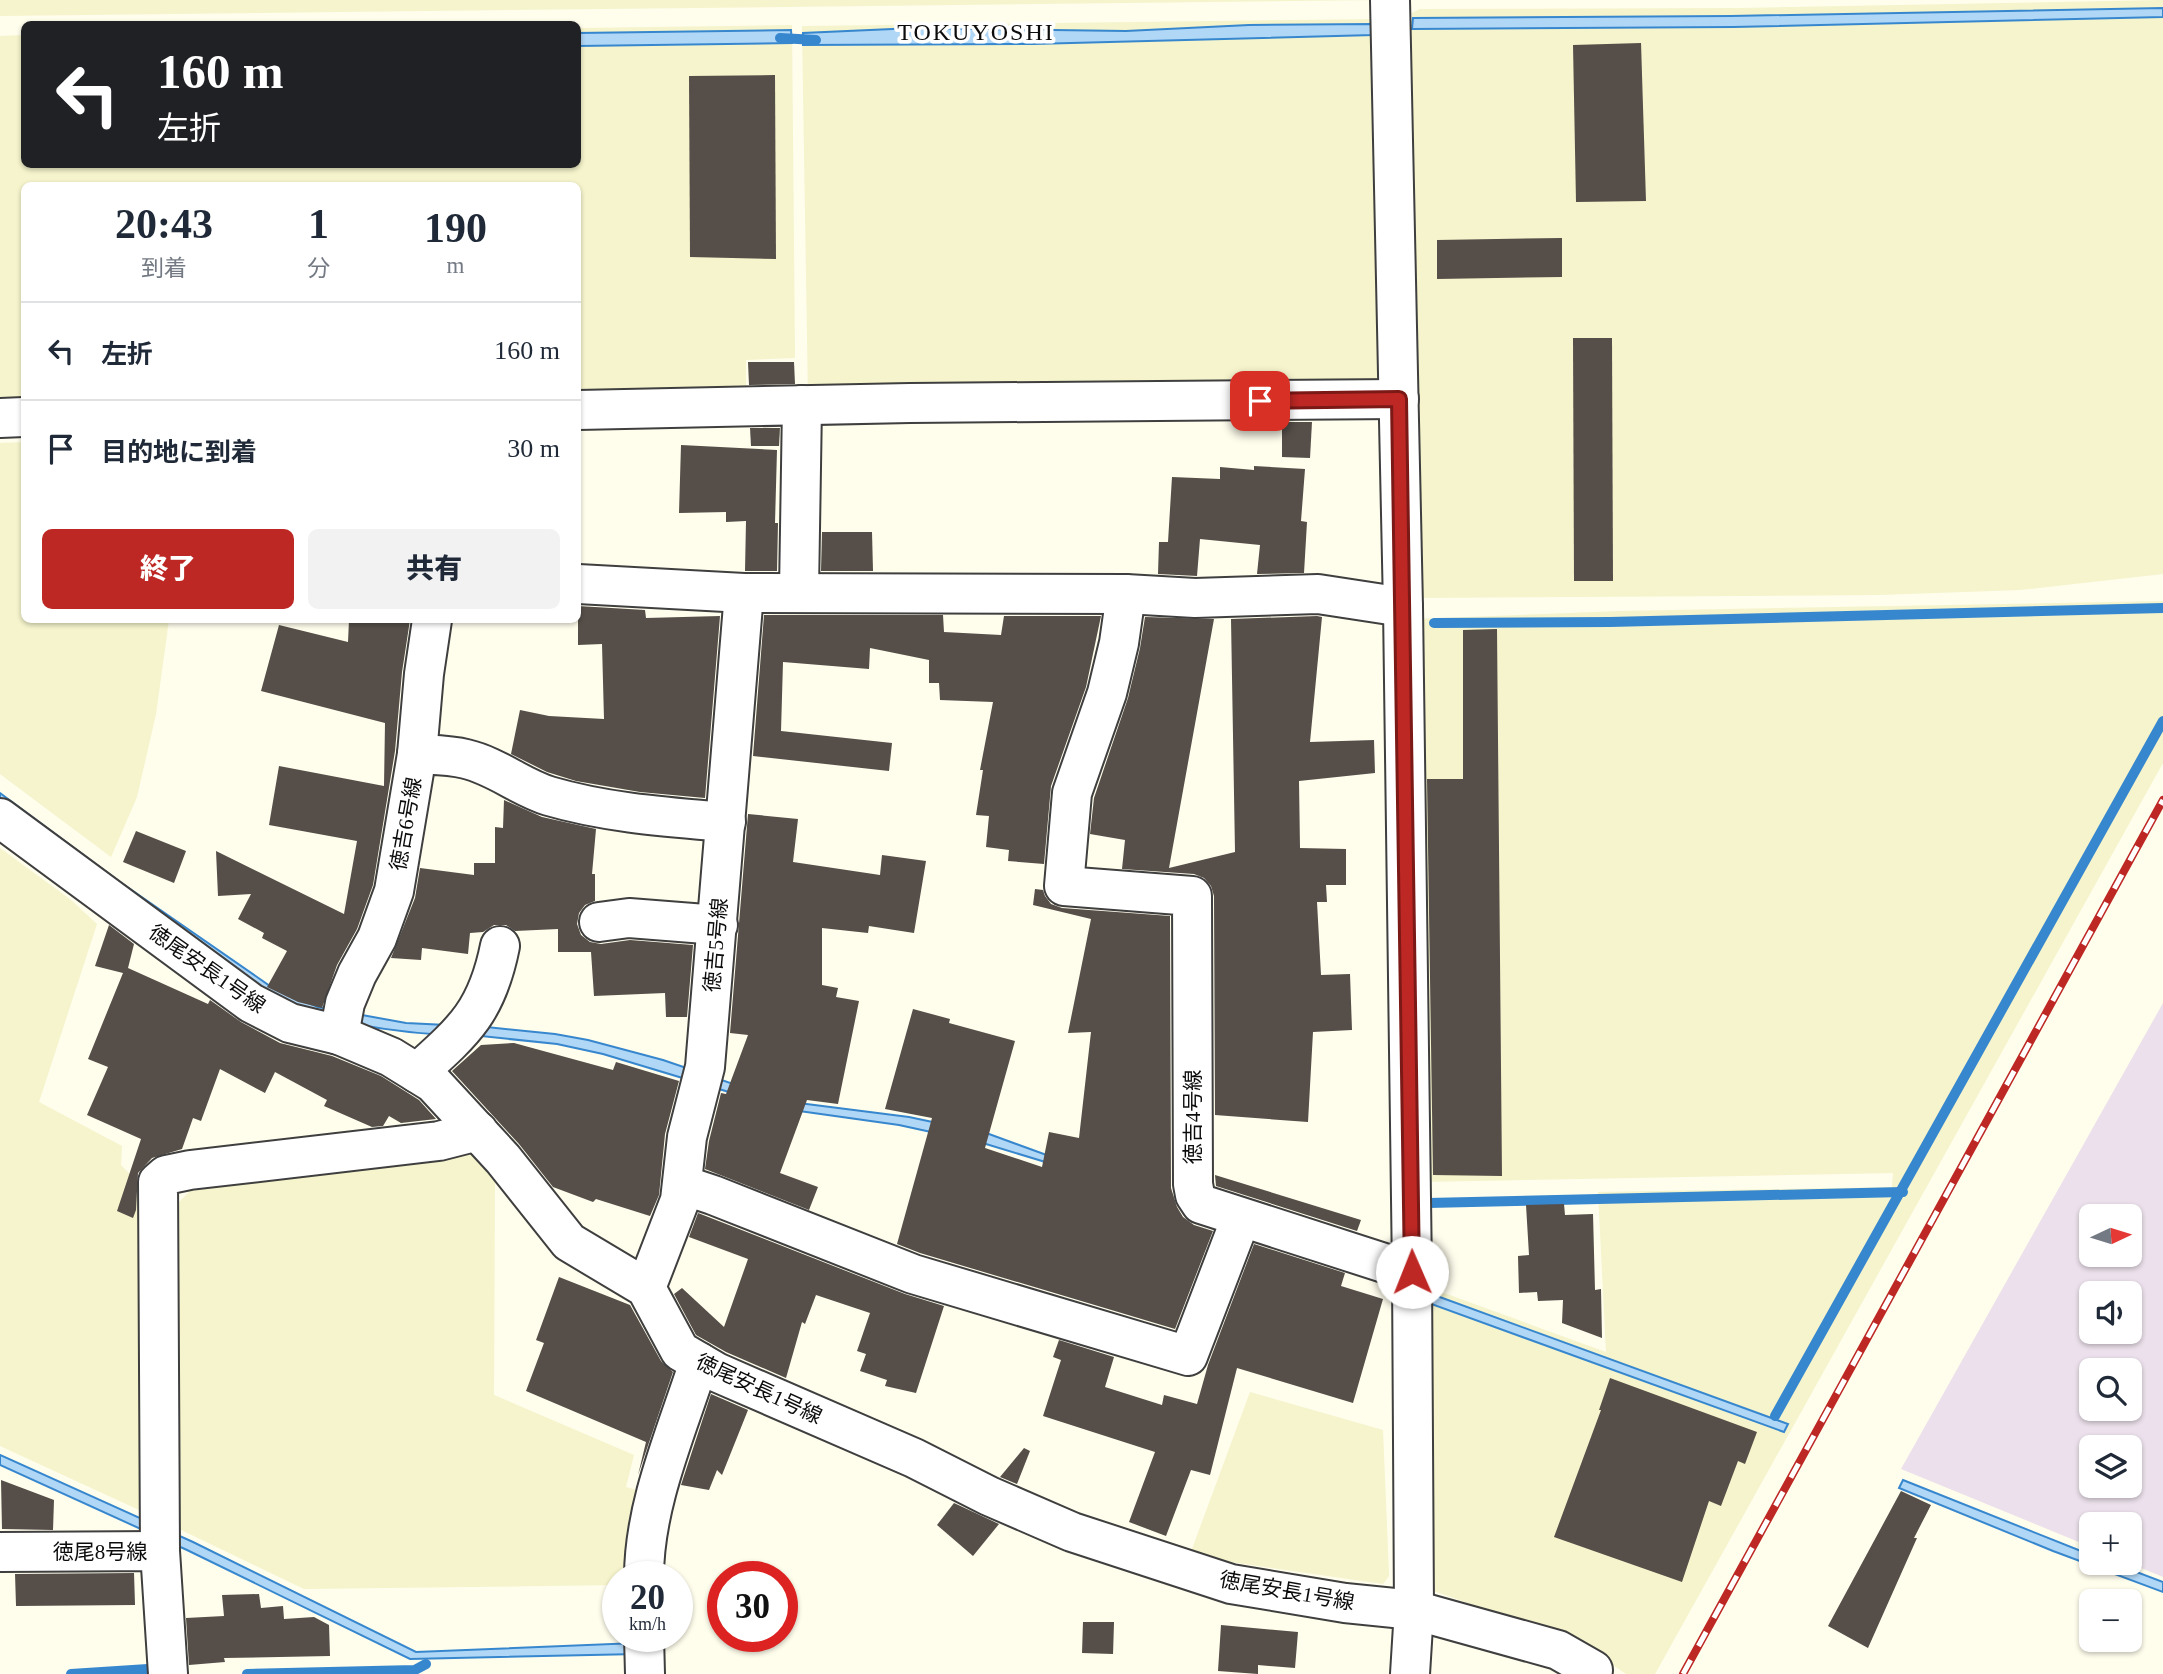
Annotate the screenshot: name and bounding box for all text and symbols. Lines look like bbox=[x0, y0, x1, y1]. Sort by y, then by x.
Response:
district label: TOKUYOSHI bbox=[897, 19, 1055, 45]
text: 160 m bbox=[157, 44, 284, 99]
icon: left bbox=[42, 49, 133, 140]
text: 左折 bbox=[157, 110, 221, 146]
text: 20:43 bbox=[115, 201, 213, 247]
text: 1 bbox=[308, 201, 329, 247]
text: 190 bbox=[424, 205, 487, 251]
text: m bbox=[447, 253, 464, 278]
text: 到着 bbox=[141, 256, 187, 281]
text: 分 bbox=[307, 256, 330, 281]
icon: left bbox=[42, 332, 80, 370]
text: 160 m bbox=[494, 336, 560, 365]
text: 左折 bbox=[101, 340, 153, 369]
pin bbox=[1230, 371, 1290, 431]
icon: arrive bbox=[1241, 382, 1279, 420]
icon: arrive bbox=[42, 430, 80, 468]
text: 30 m bbox=[507, 434, 560, 463]
text: 目的地に到着 bbox=[101, 438, 257, 467]
button: 終了 bbox=[42, 529, 294, 609]
button: 共有 bbox=[308, 529, 560, 609]
street label: 徳吉6号線 bbox=[386, 775, 426, 873]
street label: 徳吉5号線 bbox=[700, 897, 732, 993]
street label: 徳尾安長1号線 bbox=[144, 920, 270, 1018]
street label: 徳吉4号線 bbox=[1181, 1070, 1205, 1164]
north arrow bbox=[2079, 1204, 2142, 1267]
map controls bbox=[2079, 1204, 2142, 1652]
position arrow bbox=[1375, 1235, 1449, 1309]
button: sound bbox=[2079, 1281, 2142, 1344]
street label: 徳尾安長1号線 bbox=[692, 1349, 826, 1429]
button: search bbox=[2079, 1358, 2142, 1421]
button: layers bbox=[2079, 1435, 2142, 1498]
button: + bbox=[2079, 1512, 2142, 1575]
street label: 徳尾8号線 bbox=[53, 1540, 147, 1564]
speed limit sign: 30 bbox=[707, 1561, 798, 1652]
street label: 徳尾安長1号線 bbox=[1218, 1567, 1356, 1615]
text: 20 bbox=[630, 1578, 665, 1617]
button: − bbox=[2079, 1589, 2142, 1652]
text: km/h bbox=[629, 1614, 666, 1634]

